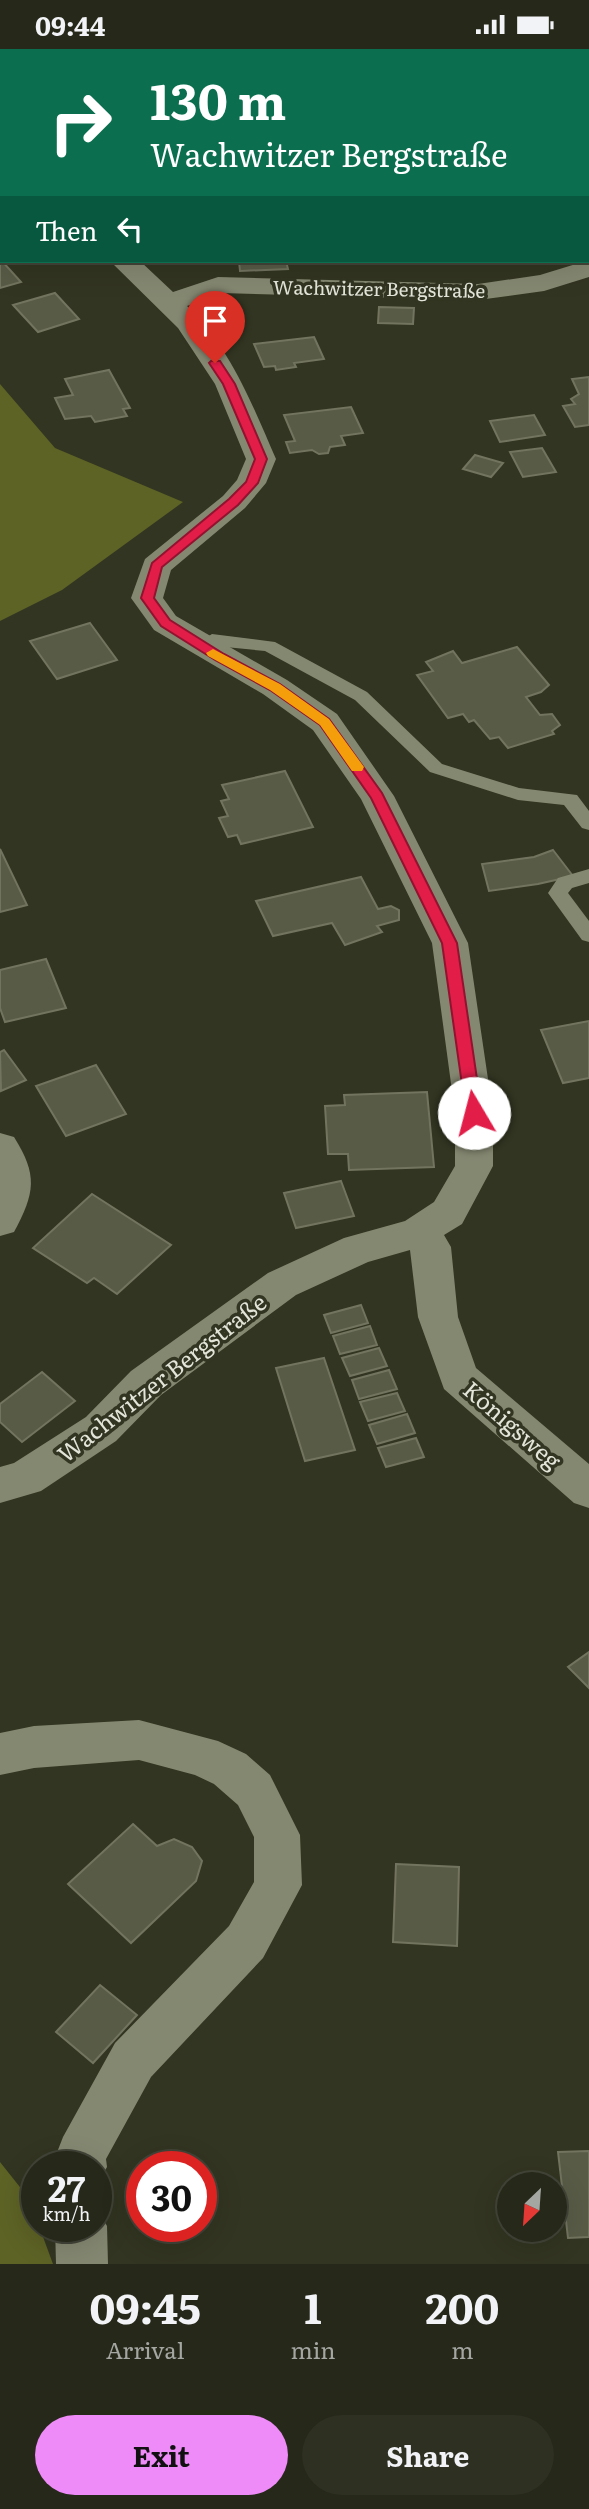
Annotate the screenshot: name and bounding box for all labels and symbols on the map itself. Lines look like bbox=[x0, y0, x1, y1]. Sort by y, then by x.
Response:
street label: Wachwitzer Bergstraße bbox=[273, 272, 486, 304]
pin bbox=[185, 291, 245, 363]
position arrow bbox=[437, 1076, 511, 1150]
street label: Wachwitzer Bergstraße bbox=[49, 1284, 273, 1470]
street label: Königsweg bbox=[457, 1372, 570, 1476]
speed limit sign: 30 bbox=[126, 2151, 217, 2242]
north arrow bbox=[497, 2172, 567, 2242]

